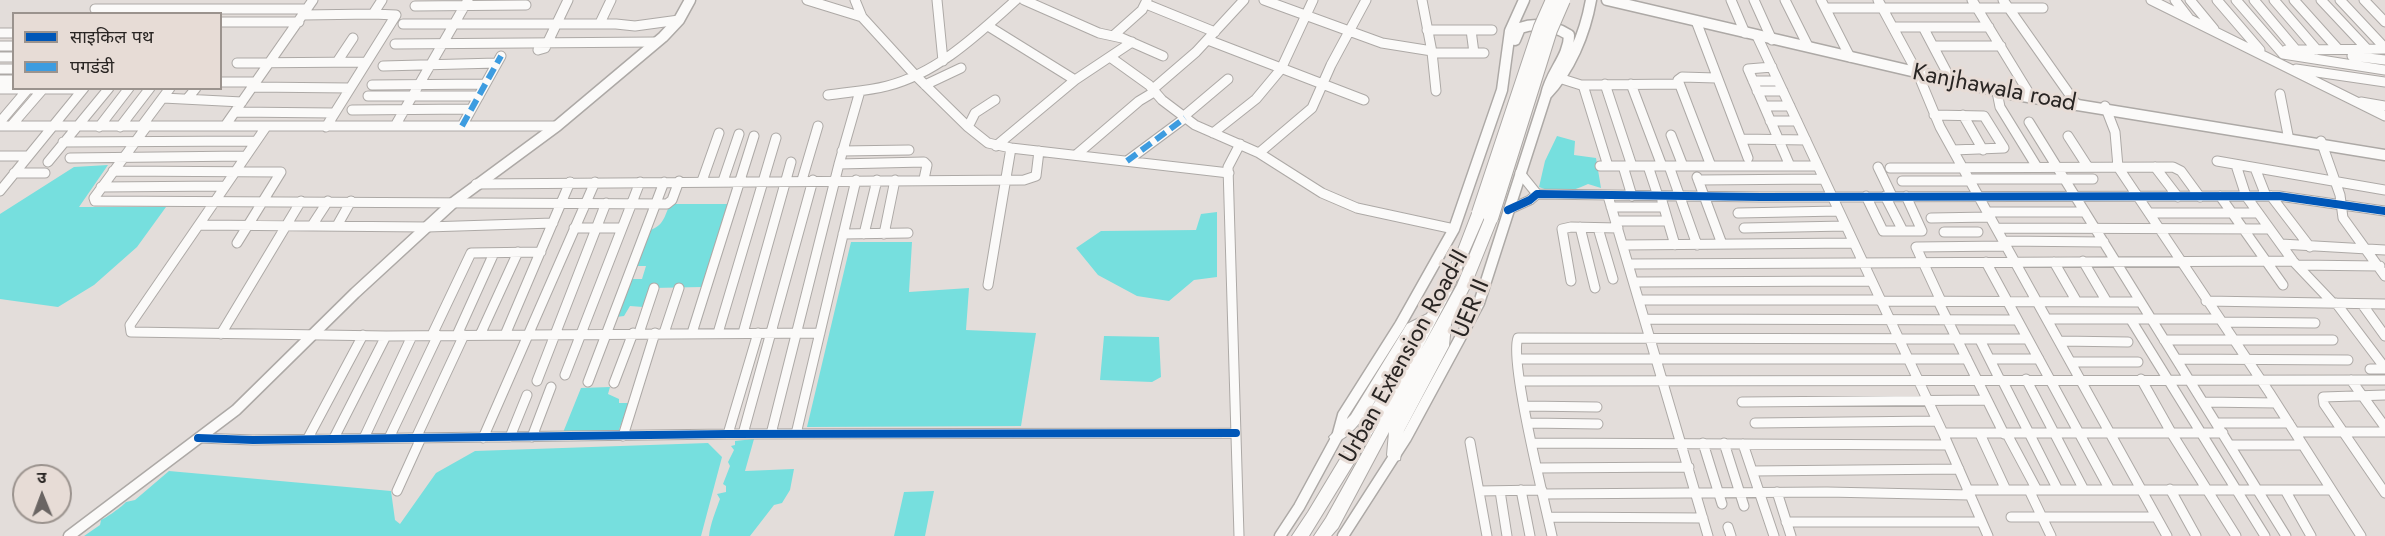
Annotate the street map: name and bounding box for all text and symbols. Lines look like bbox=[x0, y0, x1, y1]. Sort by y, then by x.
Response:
legend bbox=[12, 12, 222, 90]
text: साइकिल पथ bbox=[70, 24, 153, 50]
text: पगडंडी bbox=[70, 54, 114, 80]
street label: Kanjhawala road bbox=[1910, 59, 2078, 119]
street label: Urban Extension Road-II bbox=[1334, 245, 1476, 469]
street label: UER II bbox=[1447, 275, 1497, 343]
north arrow bbox=[12, 464, 72, 524]
text: उ bbox=[37, 466, 47, 489]

